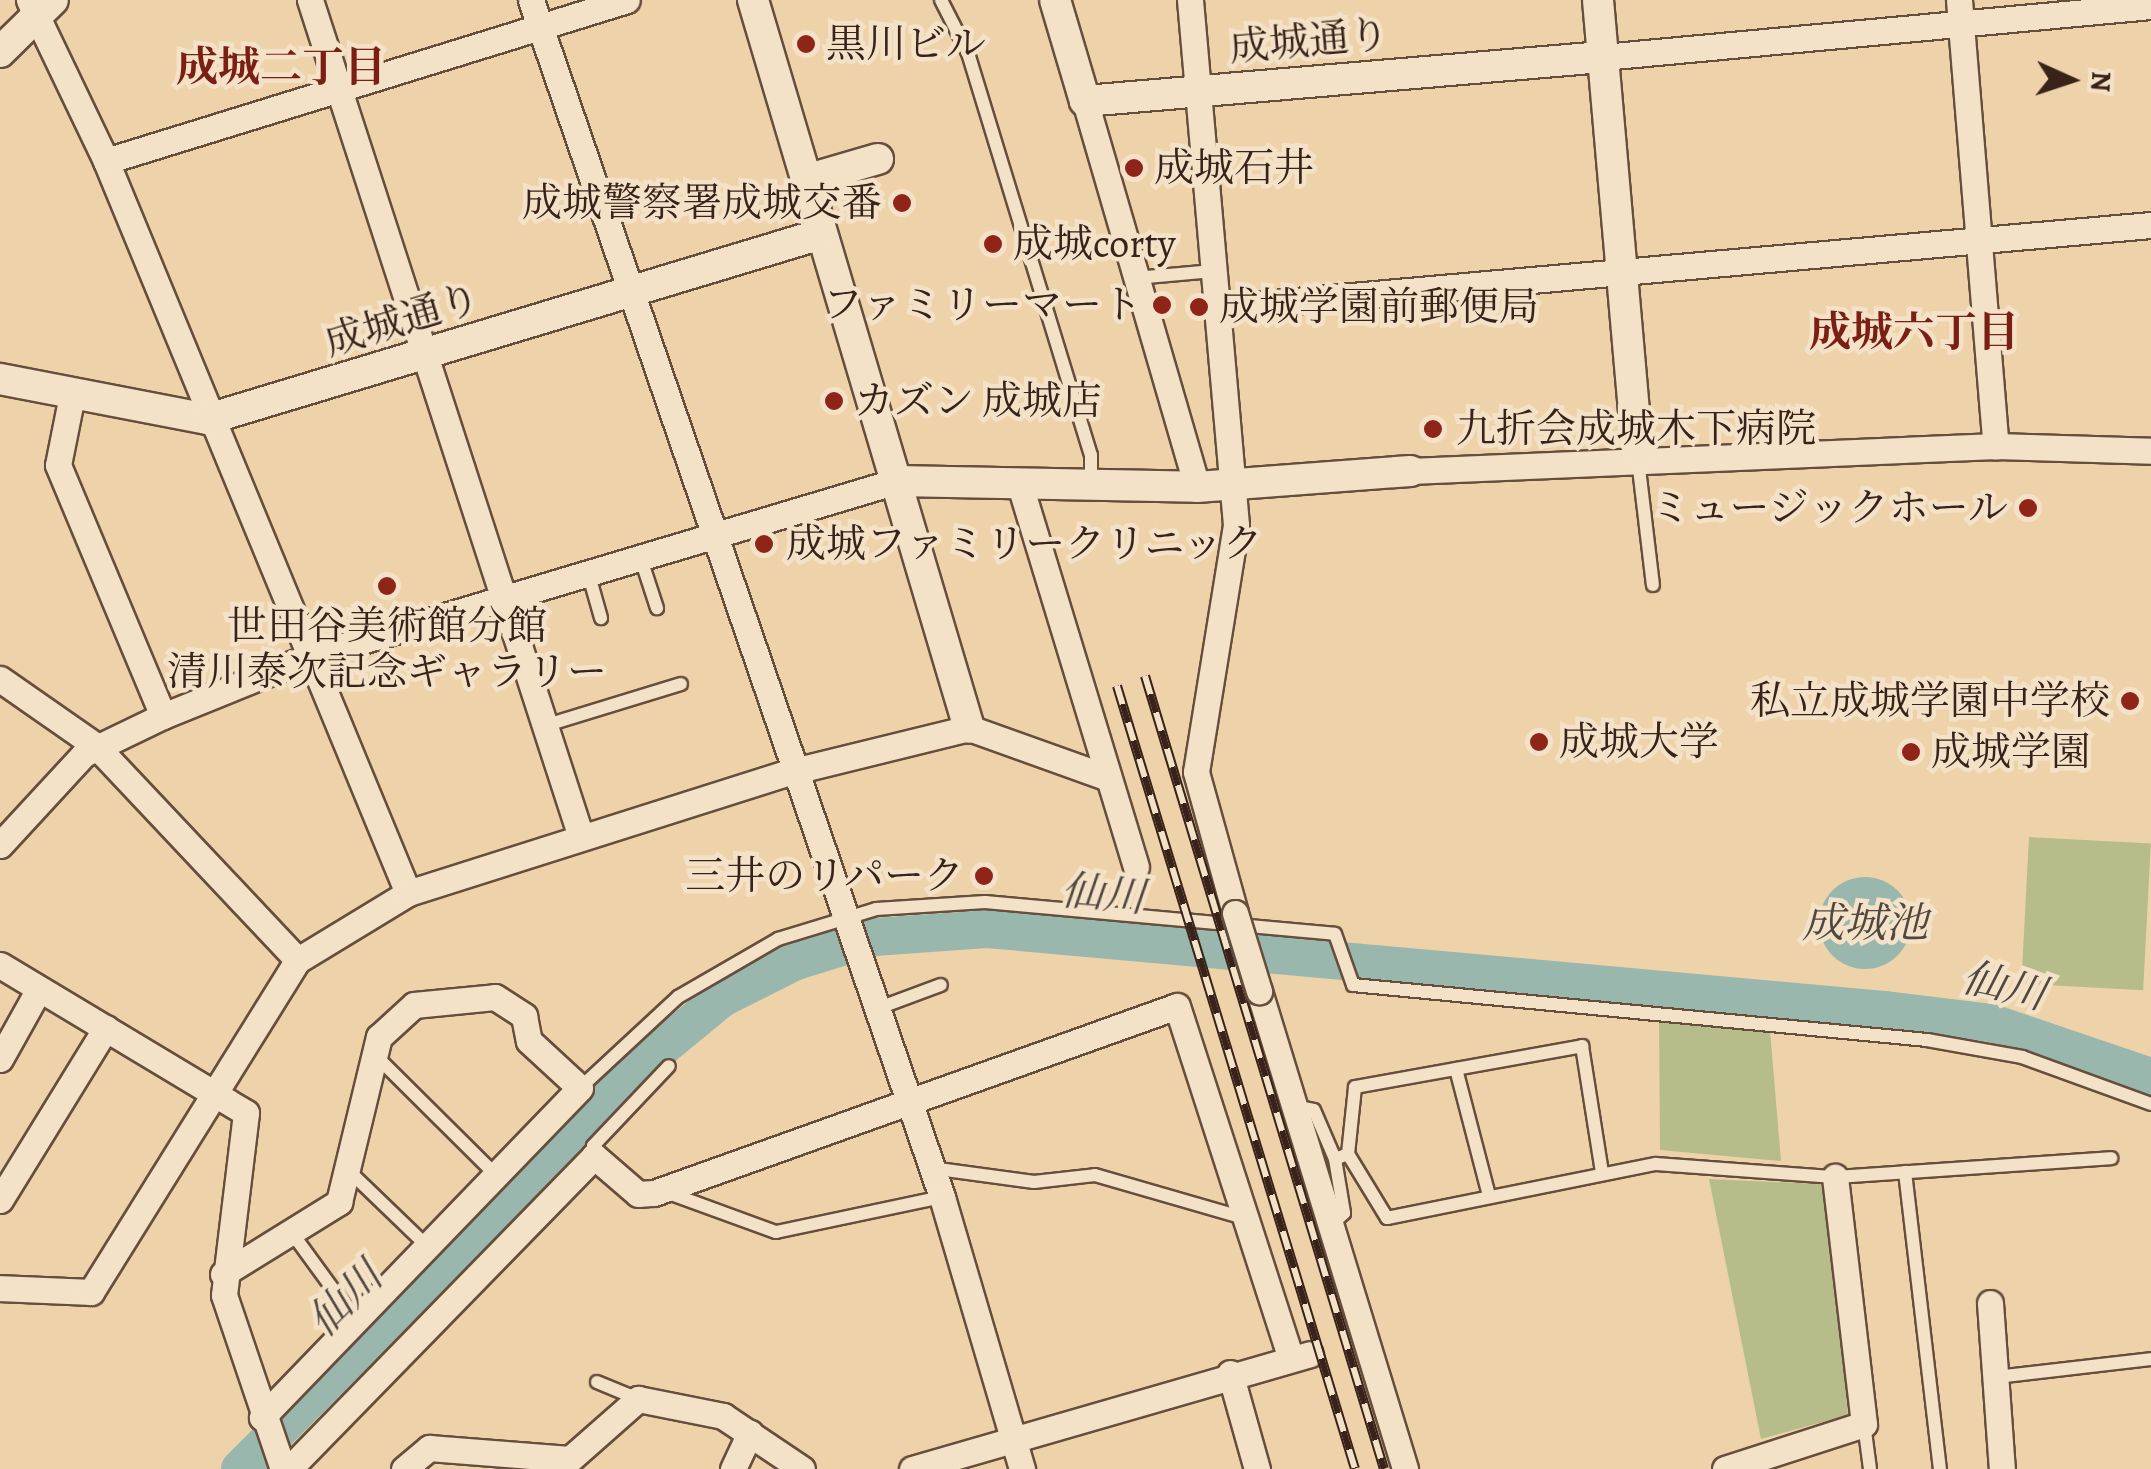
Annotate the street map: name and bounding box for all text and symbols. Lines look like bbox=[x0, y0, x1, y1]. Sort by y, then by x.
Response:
street label: 成城通り bbox=[1227, 10, 1391, 72]
place label: 黒川ビル bbox=[826, 20, 986, 68]
north arrow bbox=[2021, 30, 2121, 130]
marker: 黒川ビル bbox=[795, 33, 817, 55]
district label: 成城二丁目 bbox=[176, 42, 386, 92]
text: N bbox=[2081, 70, 2120, 93]
place label: 成城石井 bbox=[1154, 144, 1314, 192]
marker: 成城石井 bbox=[1123, 157, 1145, 179]
place label: 成城警察署成城交番 bbox=[522, 179, 882, 227]
marker: 成城警察署成城交番 bbox=[891, 192, 913, 214]
place label: 成城corty bbox=[1013, 220, 1176, 268]
marker: 成城corty bbox=[982, 233, 1004, 255]
street label: 成城通り bbox=[318, 274, 486, 366]
place label: ファミリーマート bbox=[822, 281, 1142, 329]
place label: 成城学園前郵便局 bbox=[1219, 283, 1539, 331]
marker: ファミリーマート bbox=[1151, 294, 1173, 316]
marker: 成城学園前郵便局 bbox=[1188, 296, 1210, 318]
district label: 成城六丁目 bbox=[1809, 307, 2019, 357]
place label: カズン 成城店 bbox=[854, 377, 1102, 425]
marker: カズン 成城店 bbox=[823, 390, 845, 412]
place label: 九折会成城木下病院 bbox=[1456, 405, 1816, 453]
marker: 九折会成城木下病院 bbox=[1420, 416, 1446, 442]
place label: ミュージックホール bbox=[1648, 484, 2008, 532]
marker: ミュージックホール bbox=[2017, 497, 2039, 519]
place label: 成城ファミリークリニック bbox=[786, 520, 1266, 568]
marker: 成城ファミリークリニック bbox=[751, 531, 777, 557]
marker: 世田谷美術館分館 清川泰次記念ギャラリー bbox=[376, 575, 398, 597]
place label: 世田谷美術館分館 清川泰次記念ギャラリー bbox=[167, 602, 607, 696]
place label: 私立成城学園中学校 bbox=[1750, 677, 2110, 725]
marker: 私立成城学園中学校 bbox=[2119, 690, 2141, 712]
place label: 成城大学 bbox=[1559, 718, 1719, 766]
place label: 成城学園 bbox=[1931, 728, 2091, 776]
marker: 成城大学 bbox=[1528, 731, 1550, 753]
marker: 成城学園 bbox=[1900, 741, 1922, 763]
place label: 三井のリパーク bbox=[684, 852, 964, 900]
marker: 三井のリパーク bbox=[973, 865, 995, 887]
water label: 仙川 bbox=[1059, 865, 1147, 923]
water label: 成城池 bbox=[1802, 898, 1928, 948]
water label: 仙川 bbox=[1957, 952, 2051, 1020]
water label: 仙川 bbox=[297, 1251, 393, 1347]

